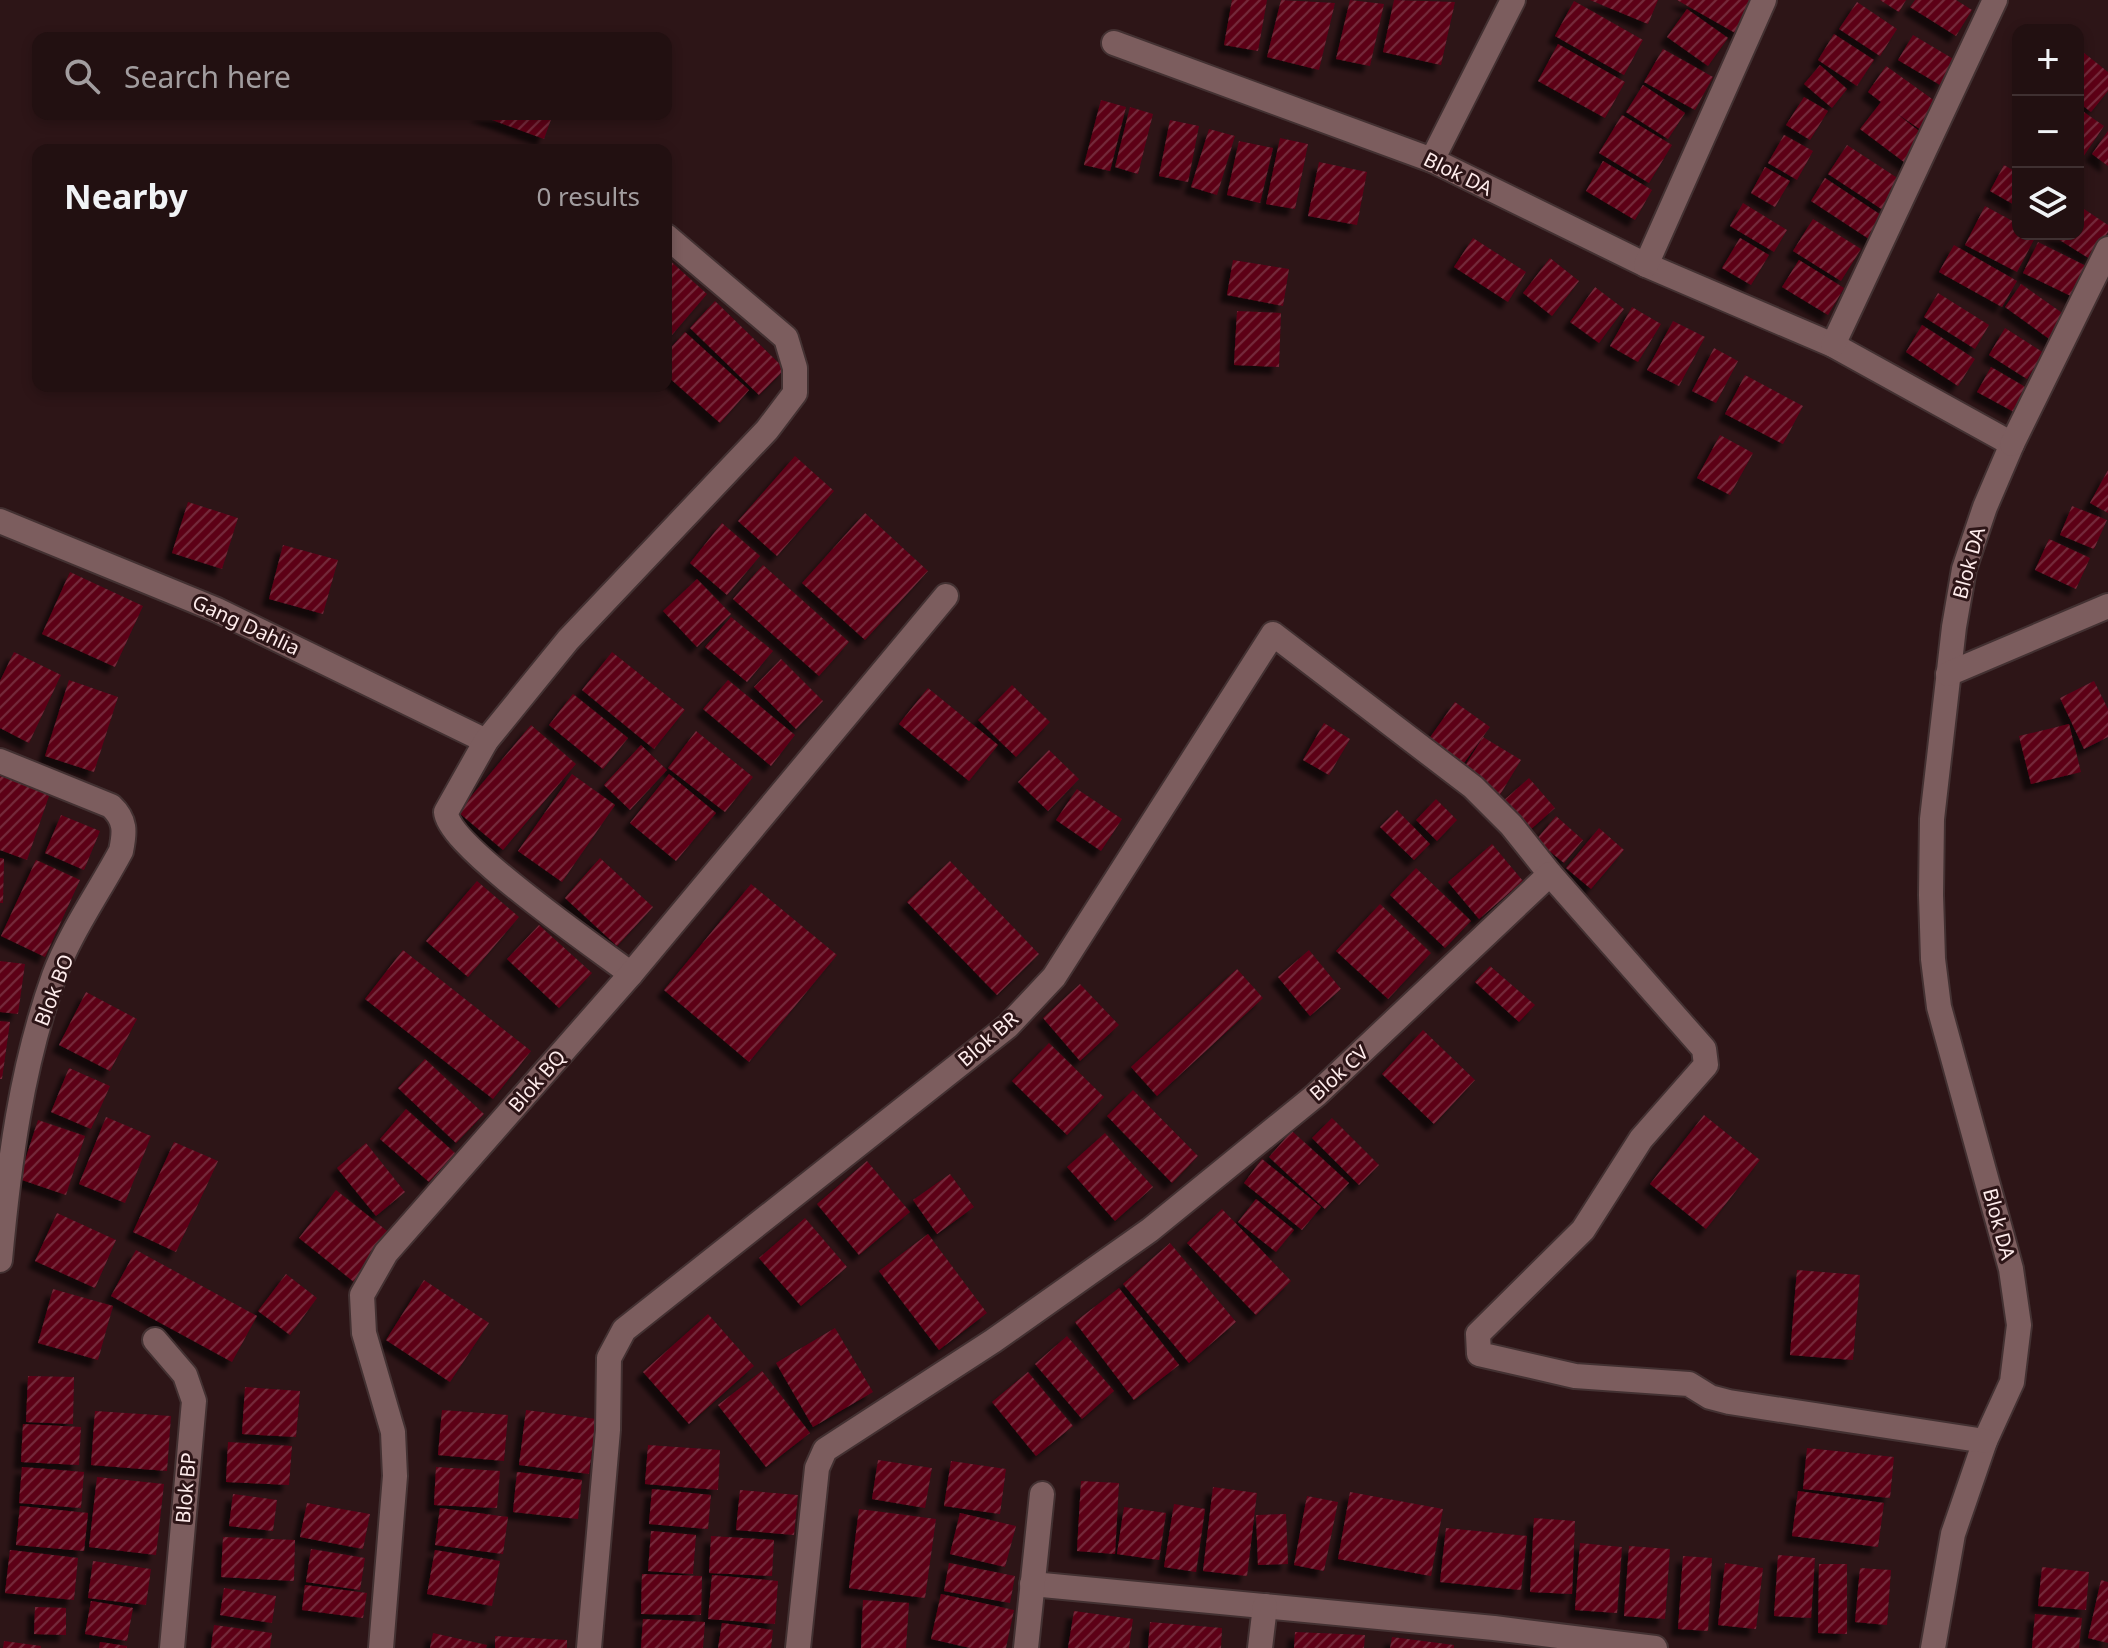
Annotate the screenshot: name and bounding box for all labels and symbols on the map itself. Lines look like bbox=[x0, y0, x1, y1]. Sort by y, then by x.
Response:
street label: Blok DA bbox=[1419, 145, 1497, 202]
street label: Blok DA bbox=[1946, 524, 1991, 602]
street label: Gang Dahlia bbox=[188, 588, 304, 661]
street label: Blok BO bbox=[28, 950, 80, 1030]
street label: Blok BR bbox=[952, 1005, 1024, 1072]
street label: Blok CV bbox=[1303, 1039, 1374, 1106]
street label: Blok BQ bbox=[502, 1044, 571, 1118]
street label: Blok DA bbox=[1977, 1185, 2022, 1263]
street label: Blok BP bbox=[169, 1451, 202, 1525]

